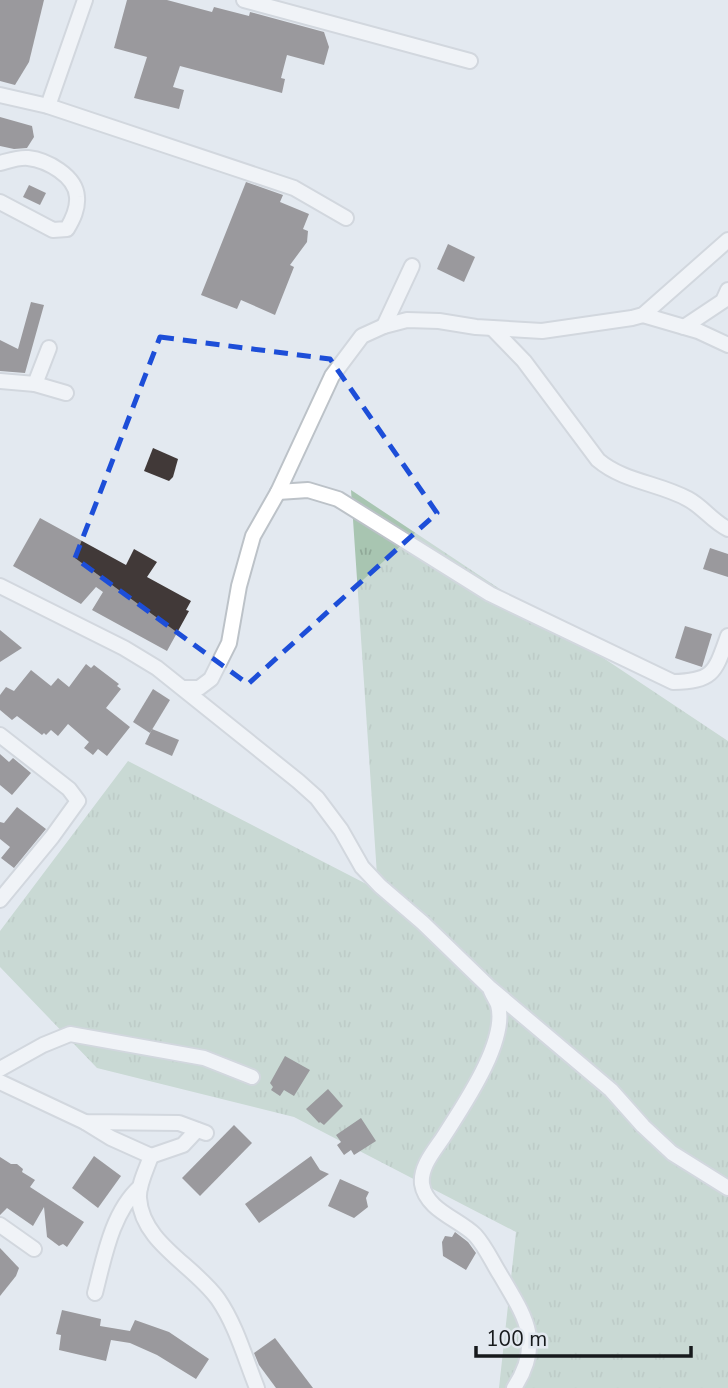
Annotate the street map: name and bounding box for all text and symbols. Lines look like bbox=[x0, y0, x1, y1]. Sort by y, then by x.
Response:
scale bar bbox=[476, 1314, 691, 1358]
text: 100 m bbox=[486, 1325, 547, 1353]

